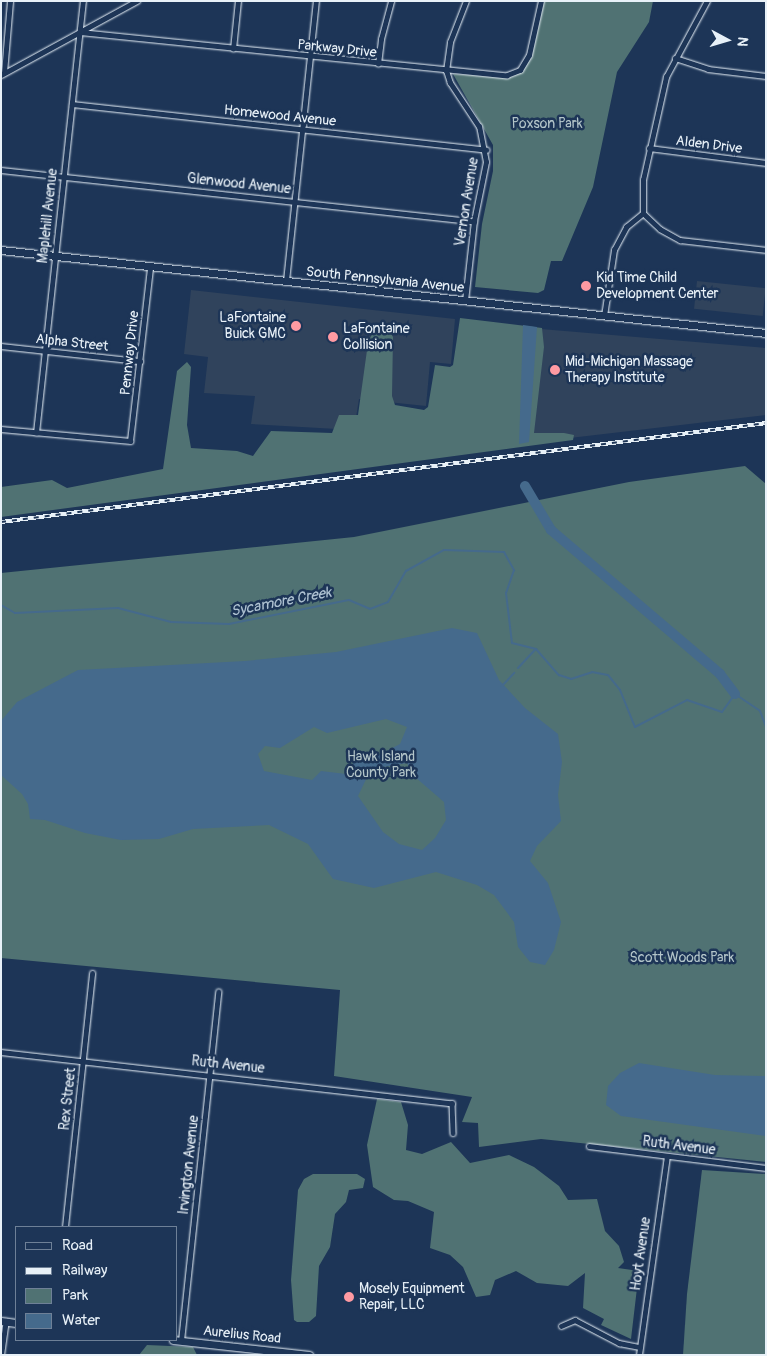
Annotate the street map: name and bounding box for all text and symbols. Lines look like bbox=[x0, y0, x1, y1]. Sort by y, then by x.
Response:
north arrow bbox=[702, 15, 752, 65]
street label: Parkway Drive bbox=[297, 36, 377, 62]
text: N bbox=[733, 36, 751, 47]
street label: Homewood Avenue bbox=[223, 102, 337, 130]
park label: Poxson Park bbox=[511, 116, 583, 132]
street label: Alden Drive bbox=[675, 133, 743, 157]
street label: Vernon Avenue bbox=[452, 156, 482, 248]
street label: Maplehill Avenue bbox=[35, 168, 61, 264]
street label: Glenwood Avenue bbox=[186, 170, 292, 198]
street label: South Pennsylvania Avenue bbox=[305, 263, 465, 297]
place label: Kid Time Child Development Center bbox=[596, 270, 719, 302]
marker: Kid Time Child Development Center bbox=[580, 280, 592, 292]
street label: Pennway Drive bbox=[117, 310, 143, 396]
place label: LaFontaine Buick GMC bbox=[219, 310, 286, 342]
marker: LaFontaine Buick GMC bbox=[290, 320, 302, 332]
place label: LaFontaine Collision bbox=[343, 321, 410, 354]
street label: Alpha Street bbox=[35, 331, 109, 355]
marker: LaFontaine Collision bbox=[327, 331, 339, 343]
place label: Mid-Michigan Massage Therapy Institute bbox=[565, 354, 693, 387]
marker: Mid-Michigan Massage Therapy Institute bbox=[549, 364, 561, 376]
water label: Sycamore Creek bbox=[229, 583, 333, 621]
park label: Hawk Island County Park bbox=[346, 749, 416, 782]
park label: Scott Woods Park bbox=[630, 950, 734, 966]
street label: Ruth Avenue bbox=[191, 1053, 265, 1077]
street label: Rex Street bbox=[56, 1067, 80, 1131]
street label: Irvington Avenue bbox=[175, 1115, 203, 1215]
street label: Ruth Avenue bbox=[642, 1133, 716, 1159]
street label: Hoyt Avenue bbox=[628, 1216, 654, 1292]
legend bbox=[15, 1226, 178, 1341]
text: Road bbox=[62, 1236, 93, 1255]
text: Railway bbox=[62, 1261, 107, 1280]
place label: Mosely Equipment Repair, LLC bbox=[359, 1281, 465, 1314]
text: Park bbox=[62, 1286, 88, 1305]
marker: Mosely Equipment Repair, LLC bbox=[343, 1291, 355, 1303]
text: Water bbox=[62, 1311, 100, 1330]
street label: Aurelius Road bbox=[202, 1323, 282, 1347]

